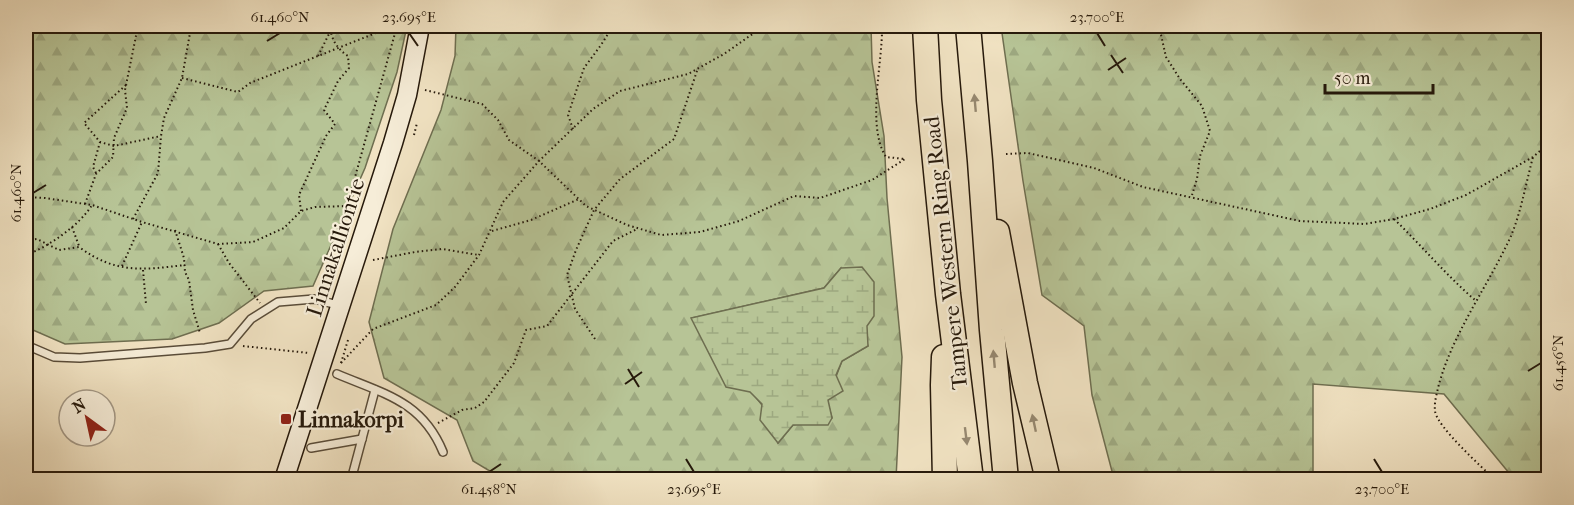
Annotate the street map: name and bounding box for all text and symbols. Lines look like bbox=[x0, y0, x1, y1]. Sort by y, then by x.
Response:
text: 61.460°N bbox=[251, 8, 310, 26]
text: 23.695°E bbox=[382, 8, 436, 26]
text: 23.700°E bbox=[1070, 8, 1124, 26]
scale bar bbox=[1325, 57, 1433, 95]
text: 50 m bbox=[1334, 68, 1371, 89]
one-way arrow bbox=[970, 93, 980, 112]
street label: Tampere Western Ring Road bbox=[919, 114, 973, 391]
text: 61.460°N bbox=[7, 163, 25, 222]
street label: Linnakalliontie bbox=[301, 175, 371, 320]
text: 61.456°N bbox=[1549, 334, 1567, 391]
one-way arrow bbox=[989, 349, 999, 368]
north arrow bbox=[57, 388, 117, 448]
text: N bbox=[69, 394, 90, 417]
place label: Linnakorpi bbox=[298, 407, 404, 433]
marker: Linnakorpi bbox=[279, 412, 293, 426]
one-way arrow bbox=[1029, 413, 1038, 432]
one-way arrow bbox=[961, 426, 970, 445]
text: 61.458°N bbox=[461, 480, 518, 498]
text: 23.695°E bbox=[667, 480, 721, 498]
text: 23.700°E bbox=[1355, 480, 1409, 498]

